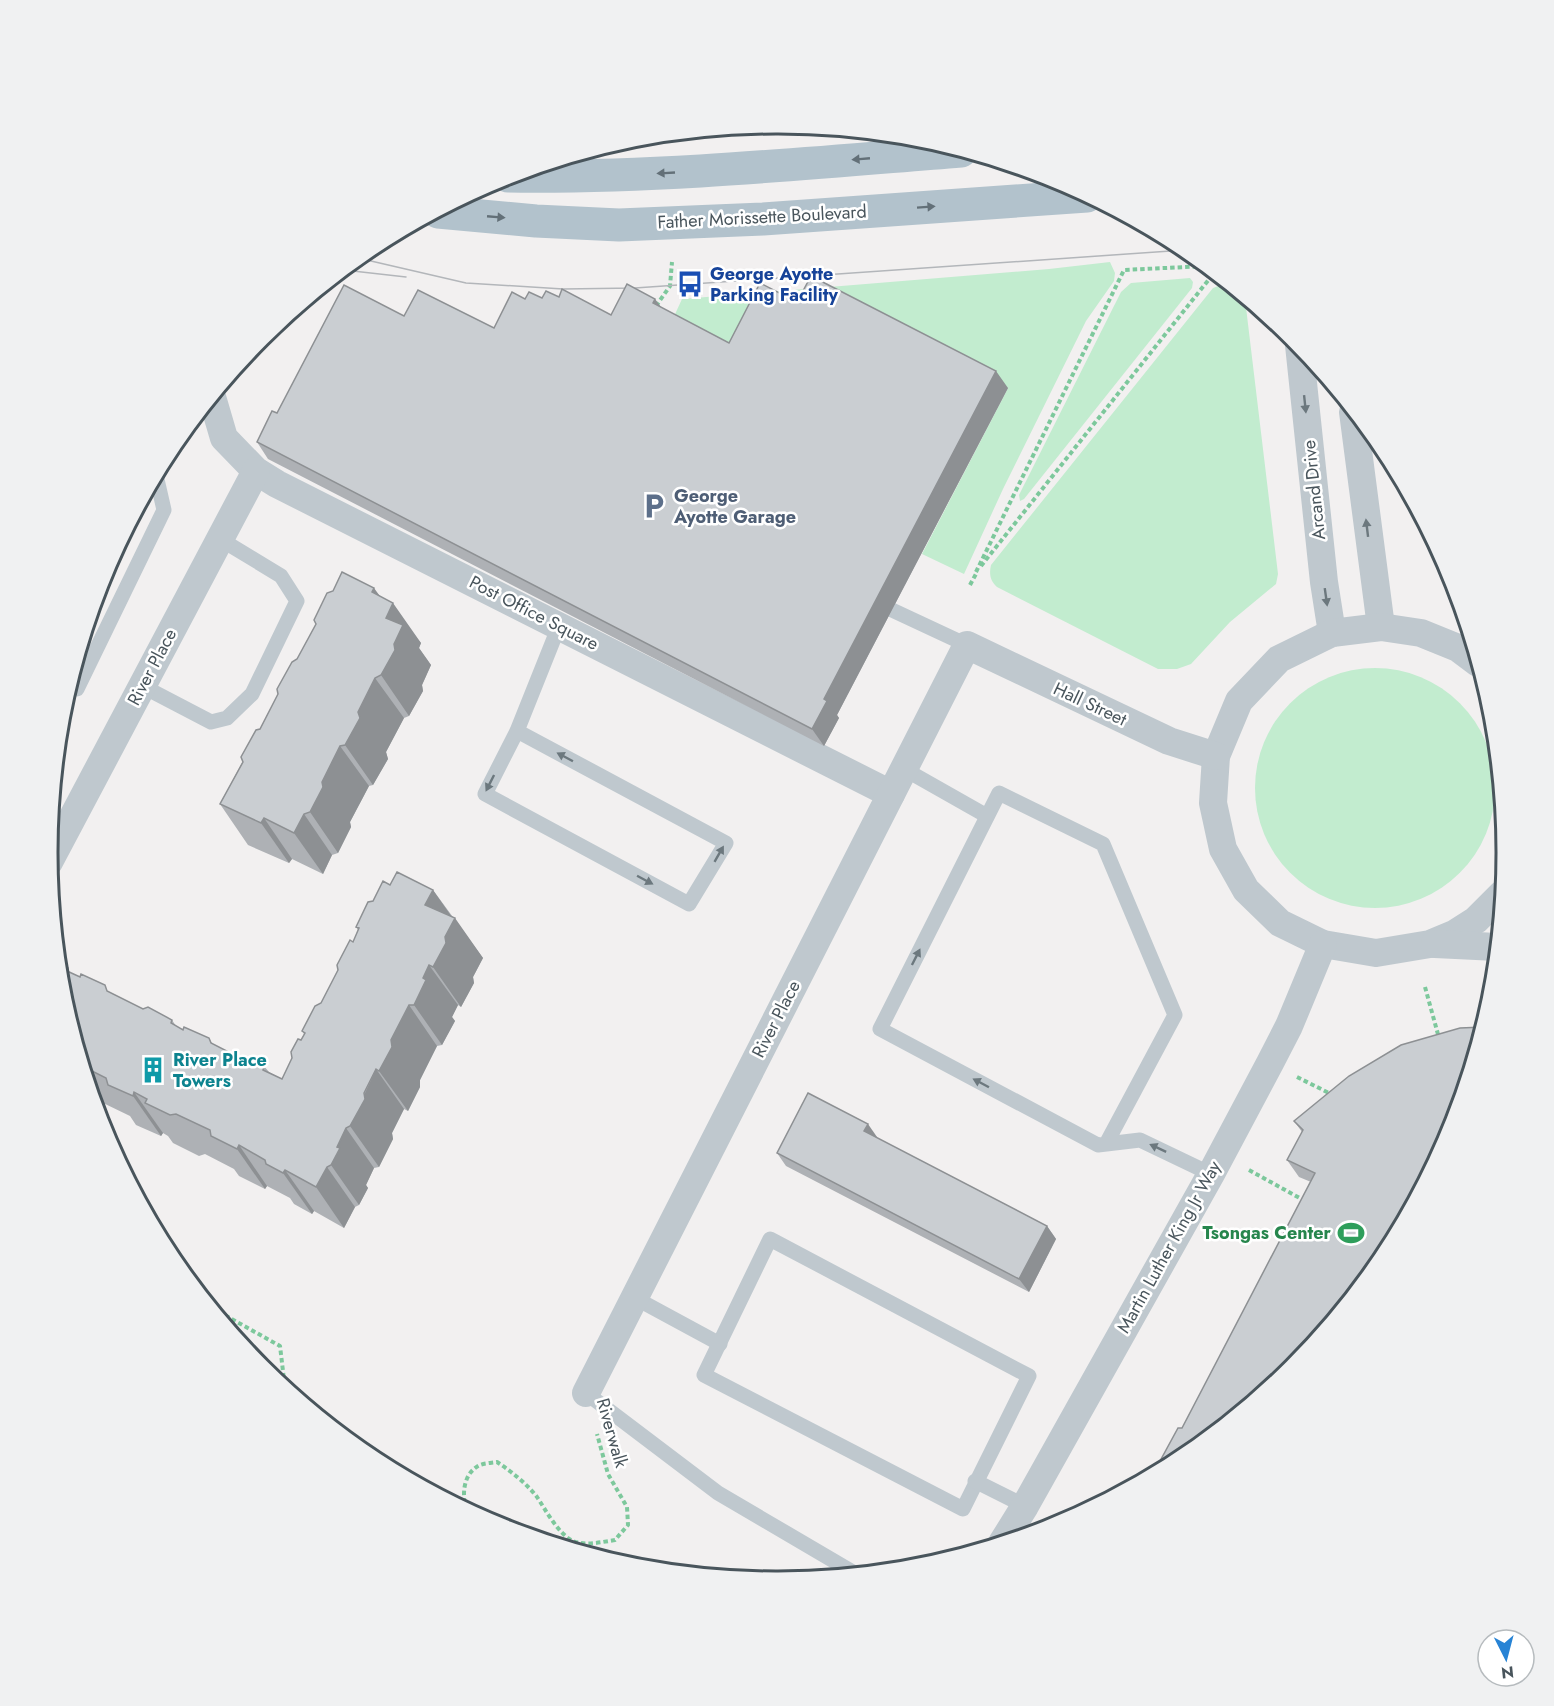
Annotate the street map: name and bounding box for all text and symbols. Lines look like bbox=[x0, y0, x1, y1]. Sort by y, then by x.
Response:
one-way arrow bbox=[851, 154, 870, 163]
one-way arrow bbox=[657, 168, 676, 177]
street label: Father Morissette Boulevard bbox=[657, 199, 867, 235]
one-way arrow bbox=[916, 202, 935, 212]
one-way arrow bbox=[487, 212, 506, 222]
place label: George Ayotte Parking Facility bbox=[710, 261, 838, 308]
bus stop icon: George Ayotte Parking Facility bbox=[675, 269, 705, 299]
one-way arrow bbox=[1300, 394, 1310, 413]
street label: Arcand Drive bbox=[1296, 439, 1332, 541]
place label: George Ayotte Garage bbox=[673, 483, 796, 530]
parking icon: George Ayotte Garage bbox=[639, 491, 669, 521]
one-way arrow bbox=[1362, 518, 1372, 537]
street label: Post Office Square bbox=[465, 569, 603, 657]
one-way arrow bbox=[1322, 588, 1331, 607]
street label: River Place bbox=[121, 624, 183, 710]
street label: Hall Street bbox=[1049, 676, 1132, 733]
one-way arrow bbox=[556, 752, 574, 762]
one-way arrow bbox=[485, 774, 495, 791]
one-way arrow bbox=[714, 845, 724, 862]
one-way arrow bbox=[637, 875, 654, 885]
one-way arrow bbox=[911, 949, 920, 966]
street label: River Place bbox=[745, 976, 807, 1062]
place label: River Place Towers bbox=[173, 1047, 267, 1094]
building icon: River Place Towers bbox=[138, 1055, 168, 1085]
one-way arrow bbox=[972, 1078, 989, 1088]
one-way arrow bbox=[1150, 1144, 1167, 1153]
street label: Martin Luther King Jr Way bbox=[1111, 1156, 1227, 1338]
sports icon: Tsongas Center bbox=[1336, 1218, 1366, 1248]
place label: Tsongas Center bbox=[1203, 1220, 1332, 1246]
street label: Riverwalk bbox=[590, 1395, 634, 1471]
north arrow bbox=[1476, 1628, 1536, 1688]
text: N bbox=[1500, 1660, 1515, 1685]

